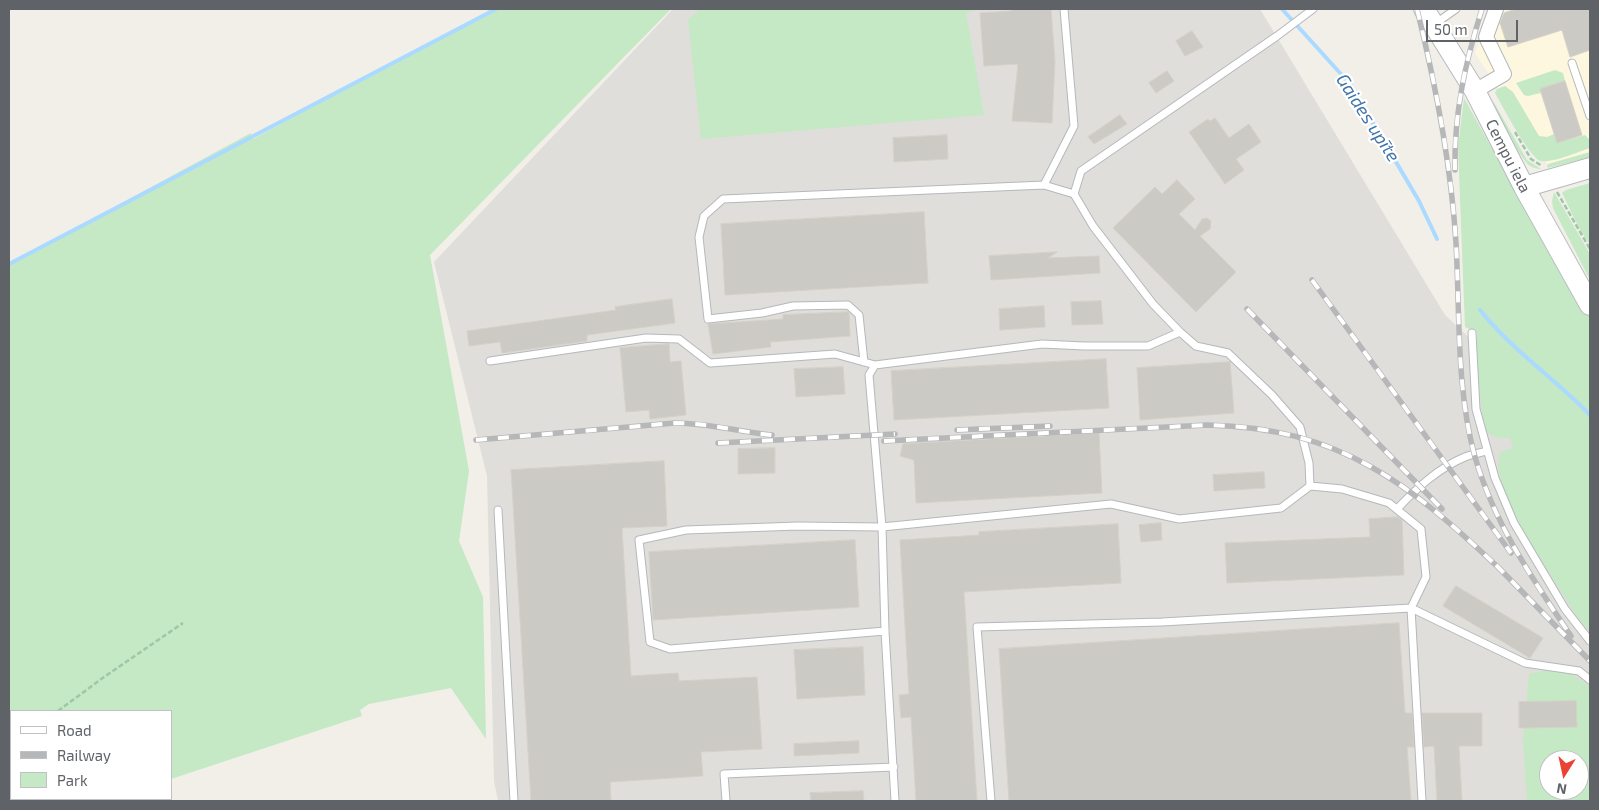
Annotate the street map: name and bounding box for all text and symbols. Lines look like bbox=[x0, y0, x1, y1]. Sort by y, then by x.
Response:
scale bar bbox=[1429, 10, 1522, 42]
text: 50 m bbox=[1434, 20, 1468, 38]
water label: Gaides upīte bbox=[1332, 70, 1404, 166]
street label: Cempu iela bbox=[1481, 116, 1535, 196]
legend bbox=[10, 710, 172, 800]
text: Road bbox=[57, 721, 92, 739]
text: Railway bbox=[57, 746, 111, 764]
north arrow bbox=[1539, 750, 1589, 800]
text: Park bbox=[57, 771, 88, 789]
text: N bbox=[1555, 780, 1568, 799]

